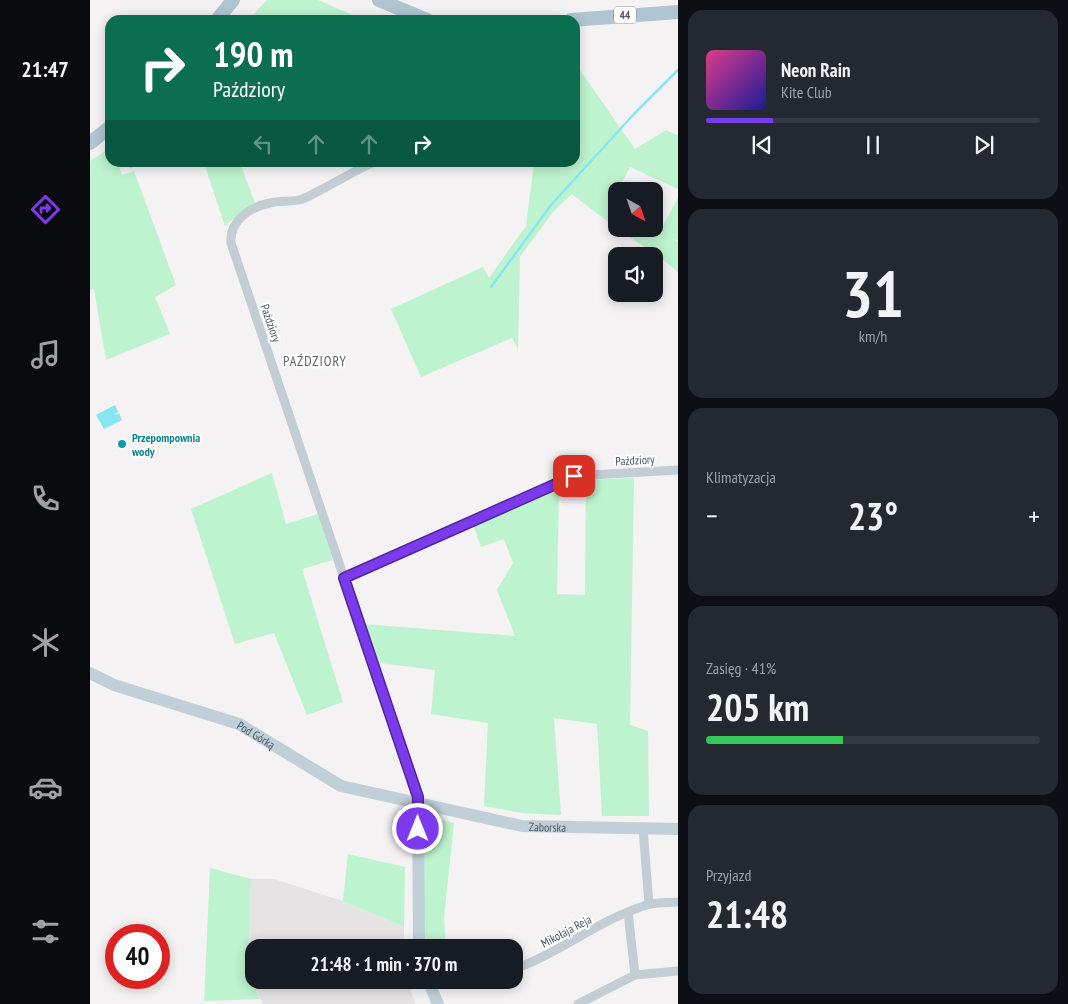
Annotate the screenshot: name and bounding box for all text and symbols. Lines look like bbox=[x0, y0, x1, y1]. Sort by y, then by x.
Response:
road number: 44 bbox=[614, 6, 636, 24]
text: 190 m bbox=[213, 31, 294, 77]
icon: right bbox=[130, 35, 195, 100]
text: 21:47 bbox=[21, 55, 69, 83]
text: Neon Rain bbox=[781, 58, 850, 82]
text: Paździory bbox=[213, 75, 285, 103]
text: Kite Club bbox=[781, 82, 832, 102]
icon: left bbox=[249, 130, 277, 158]
icon: ahead bbox=[302, 130, 330, 158]
icon: ahead bbox=[355, 130, 383, 158]
icon: right bbox=[408, 130, 436, 158]
icon: previous bbox=[748, 131, 776, 159]
icon: pause bbox=[859, 131, 887, 159]
icon: next bbox=[970, 131, 998, 159]
north arrow bbox=[608, 182, 662, 238]
map controls bbox=[608, 182, 663, 302]
icon: directions bbox=[28, 192, 63, 227]
button: sound bbox=[608, 247, 663, 302]
text: 31 bbox=[842, 251, 904, 335]
street label: Paździory bbox=[258, 302, 285, 344]
text: km/h bbox=[859, 326, 887, 346]
icon: music bbox=[28, 337, 63, 372]
district label: PAŹDZIORY bbox=[283, 352, 347, 370]
place label: Przepompownia wody bbox=[131, 430, 200, 459]
marker: Przepompownia wody bbox=[116, 438, 128, 450]
street label: Paździory bbox=[615, 451, 656, 469]
pin bbox=[553, 455, 595, 497]
icon: arrive bbox=[560, 462, 588, 490]
text: Klimatyzacja bbox=[706, 467, 776, 487]
icon: phone bbox=[28, 481, 63, 516]
text: 23° bbox=[848, 491, 898, 540]
text: − bbox=[706, 497, 718, 534]
text: + bbox=[1028, 497, 1040, 534]
icon: climate bbox=[28, 625, 63, 660]
text: Zasięg · 41% bbox=[706, 658, 776, 678]
text: 205 km bbox=[706, 682, 809, 731]
street label: Pod Górką bbox=[234, 717, 278, 752]
icon: car bbox=[28, 770, 63, 805]
position arrow bbox=[391, 802, 443, 854]
street label: Zaborska bbox=[529, 819, 566, 834]
text: Przyjazd bbox=[706, 865, 751, 885]
text: 21:48 bbox=[706, 889, 788, 938]
street label: Mikołaja Reja bbox=[538, 911, 594, 951]
icon: filters bbox=[28, 914, 63, 949]
speed limit sign: 40 bbox=[105, 924, 170, 989]
text: 21:48 · 1 min · 370 m bbox=[311, 952, 457, 976]

